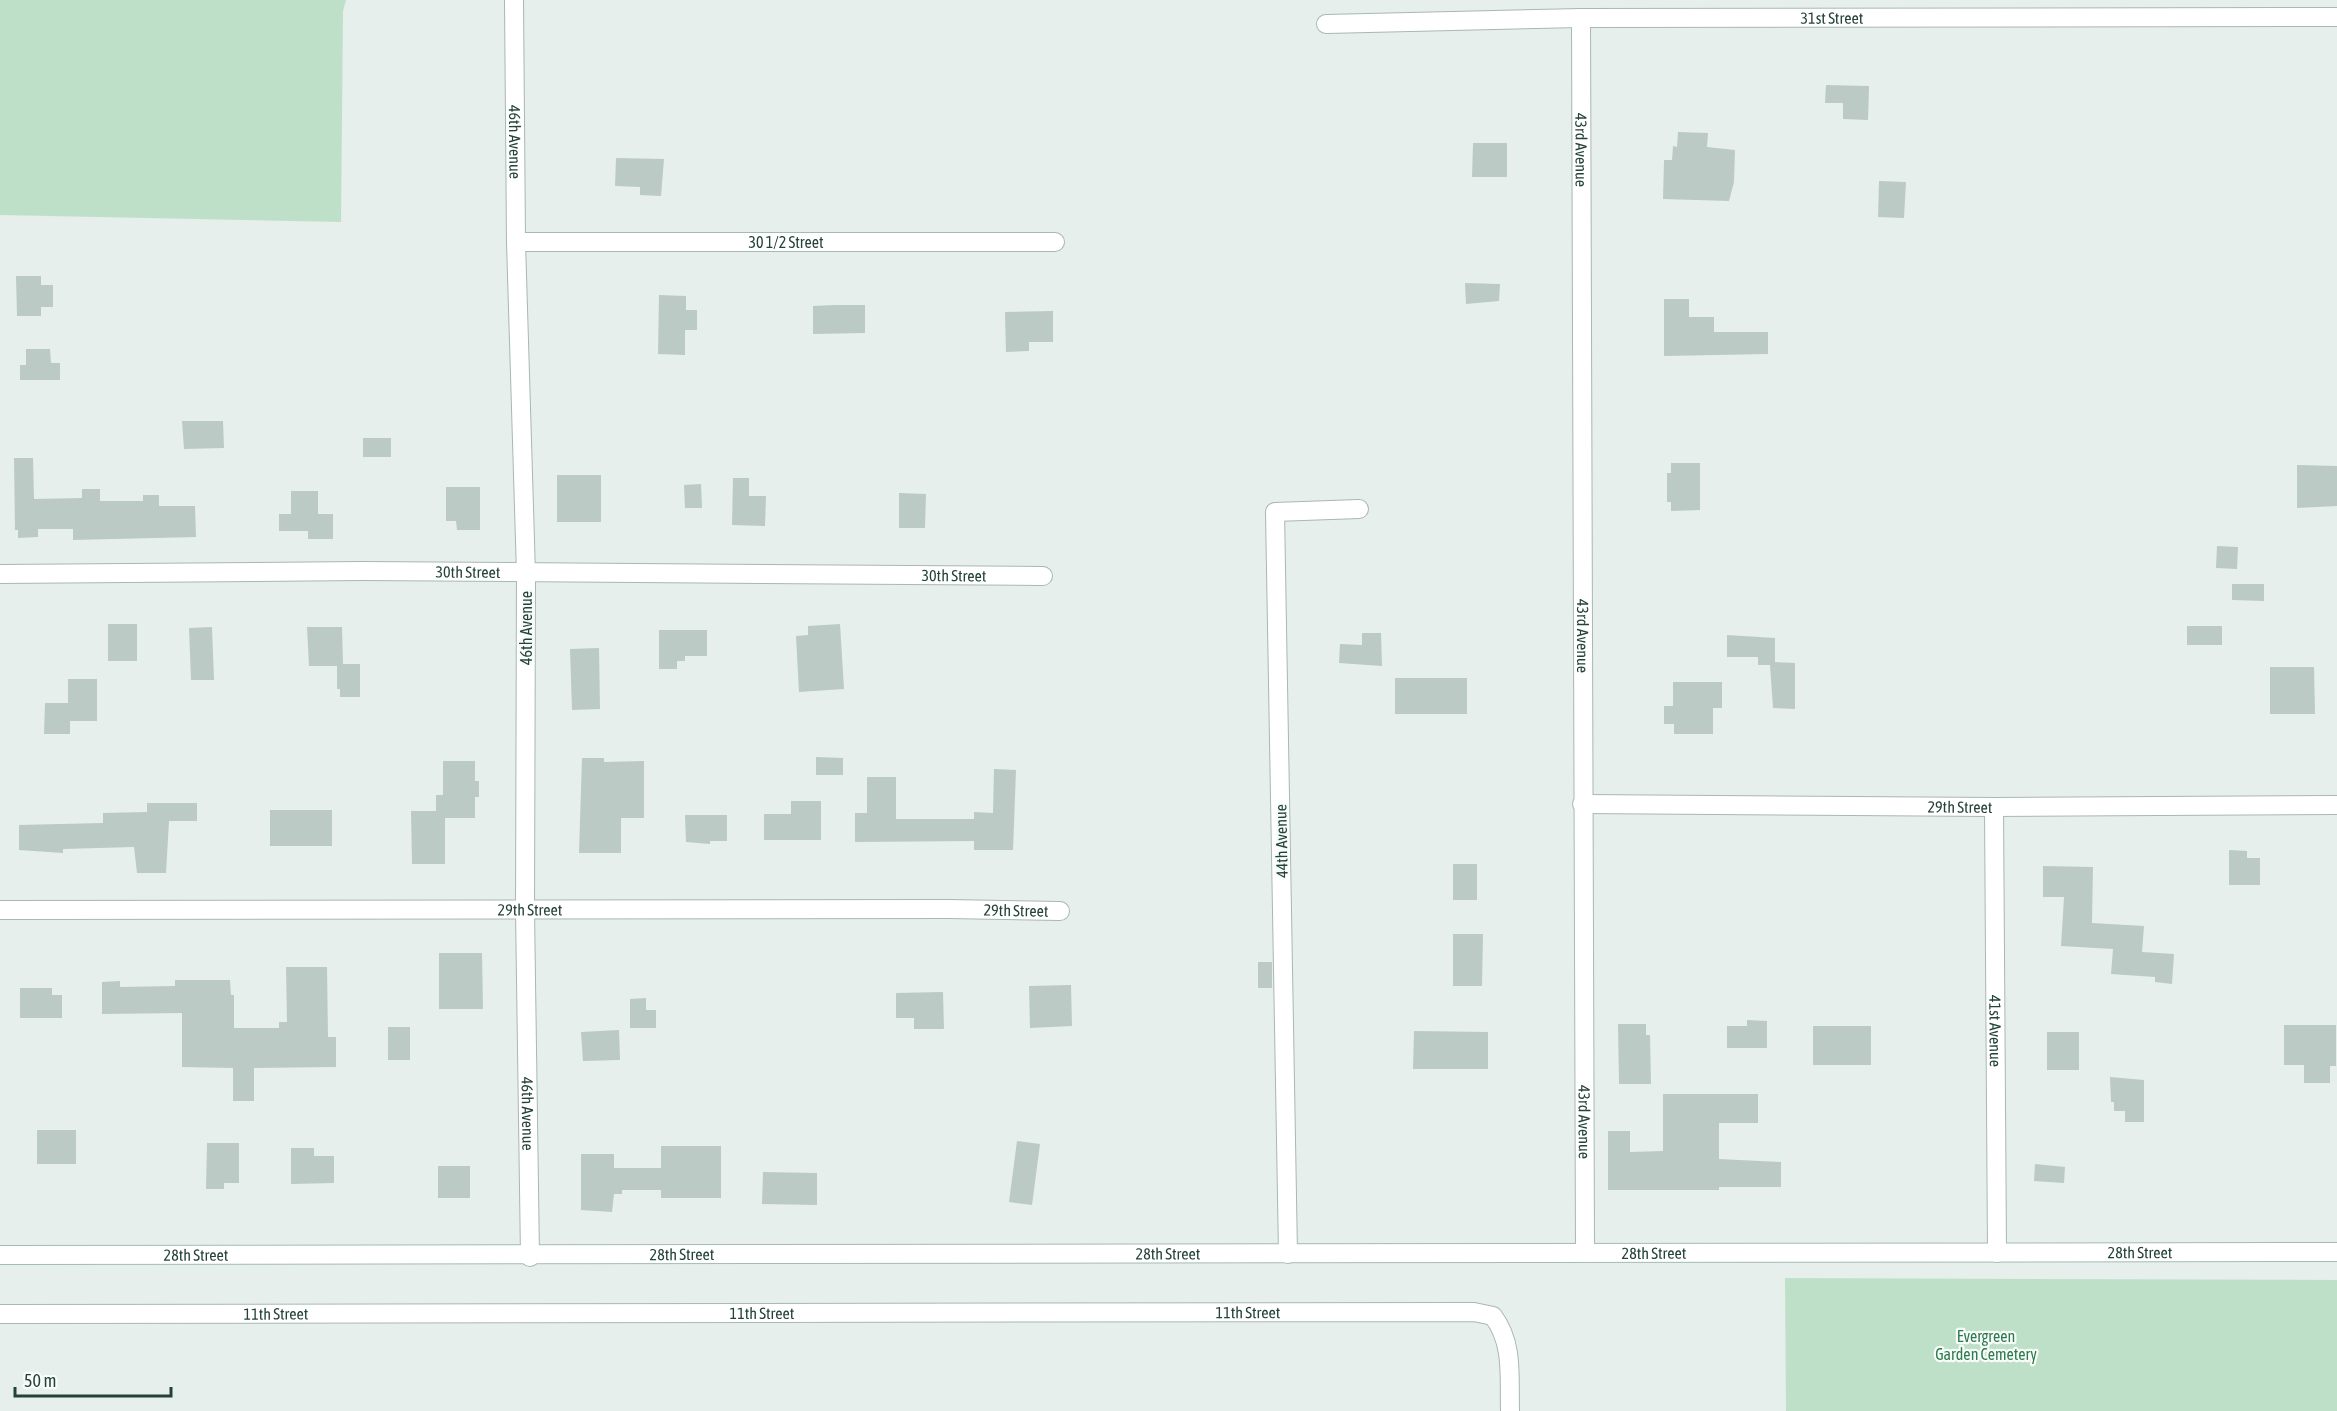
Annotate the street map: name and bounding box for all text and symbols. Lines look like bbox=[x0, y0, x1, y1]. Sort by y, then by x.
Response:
street label: 31st Street bbox=[1801, 9, 1864, 27]
street label: 46th Avenue bbox=[506, 105, 524, 179]
street label: 43rd Avenue bbox=[1572, 113, 1591, 187]
street label: 30 1/2 Street bbox=[748, 233, 824, 251]
street label: 30th Street bbox=[436, 563, 501, 581]
street label: 30th Street bbox=[922, 566, 987, 585]
street label: 46th Avenue bbox=[517, 591, 535, 665]
street label: 43rd Avenue bbox=[1574, 599, 1592, 673]
street label: 29th Street bbox=[1928, 798, 1993, 816]
street label: 44th Avenue bbox=[1271, 804, 1291, 878]
street label: 29th Street bbox=[498, 900, 563, 918]
street label: 29th Street bbox=[983, 901, 1049, 920]
street label: 41st Avenue bbox=[1986, 995, 2005, 1067]
street label: 46th Avenue bbox=[518, 1077, 537, 1151]
street label: 43rd Avenue bbox=[1575, 1085, 1594, 1159]
street label: 28th Street bbox=[2108, 1243, 2173, 1261]
street label: 28th Street bbox=[1136, 1244, 1201, 1263]
street label: 28th Street bbox=[1622, 1244, 1687, 1262]
street label: 28th Street bbox=[650, 1245, 715, 1263]
street label: 28th Street bbox=[164, 1246, 229, 1264]
street label: 11th Street bbox=[1216, 1303, 1281, 1321]
street label: 11th Street bbox=[730, 1304, 795, 1322]
street label: 11th Street bbox=[244, 1305, 309, 1323]
park label: Evergreen Garden Cemetery bbox=[1935, 1327, 2037, 1364]
scale bar bbox=[15, 1360, 171, 1398]
text: 50 m bbox=[24, 1370, 56, 1391]

